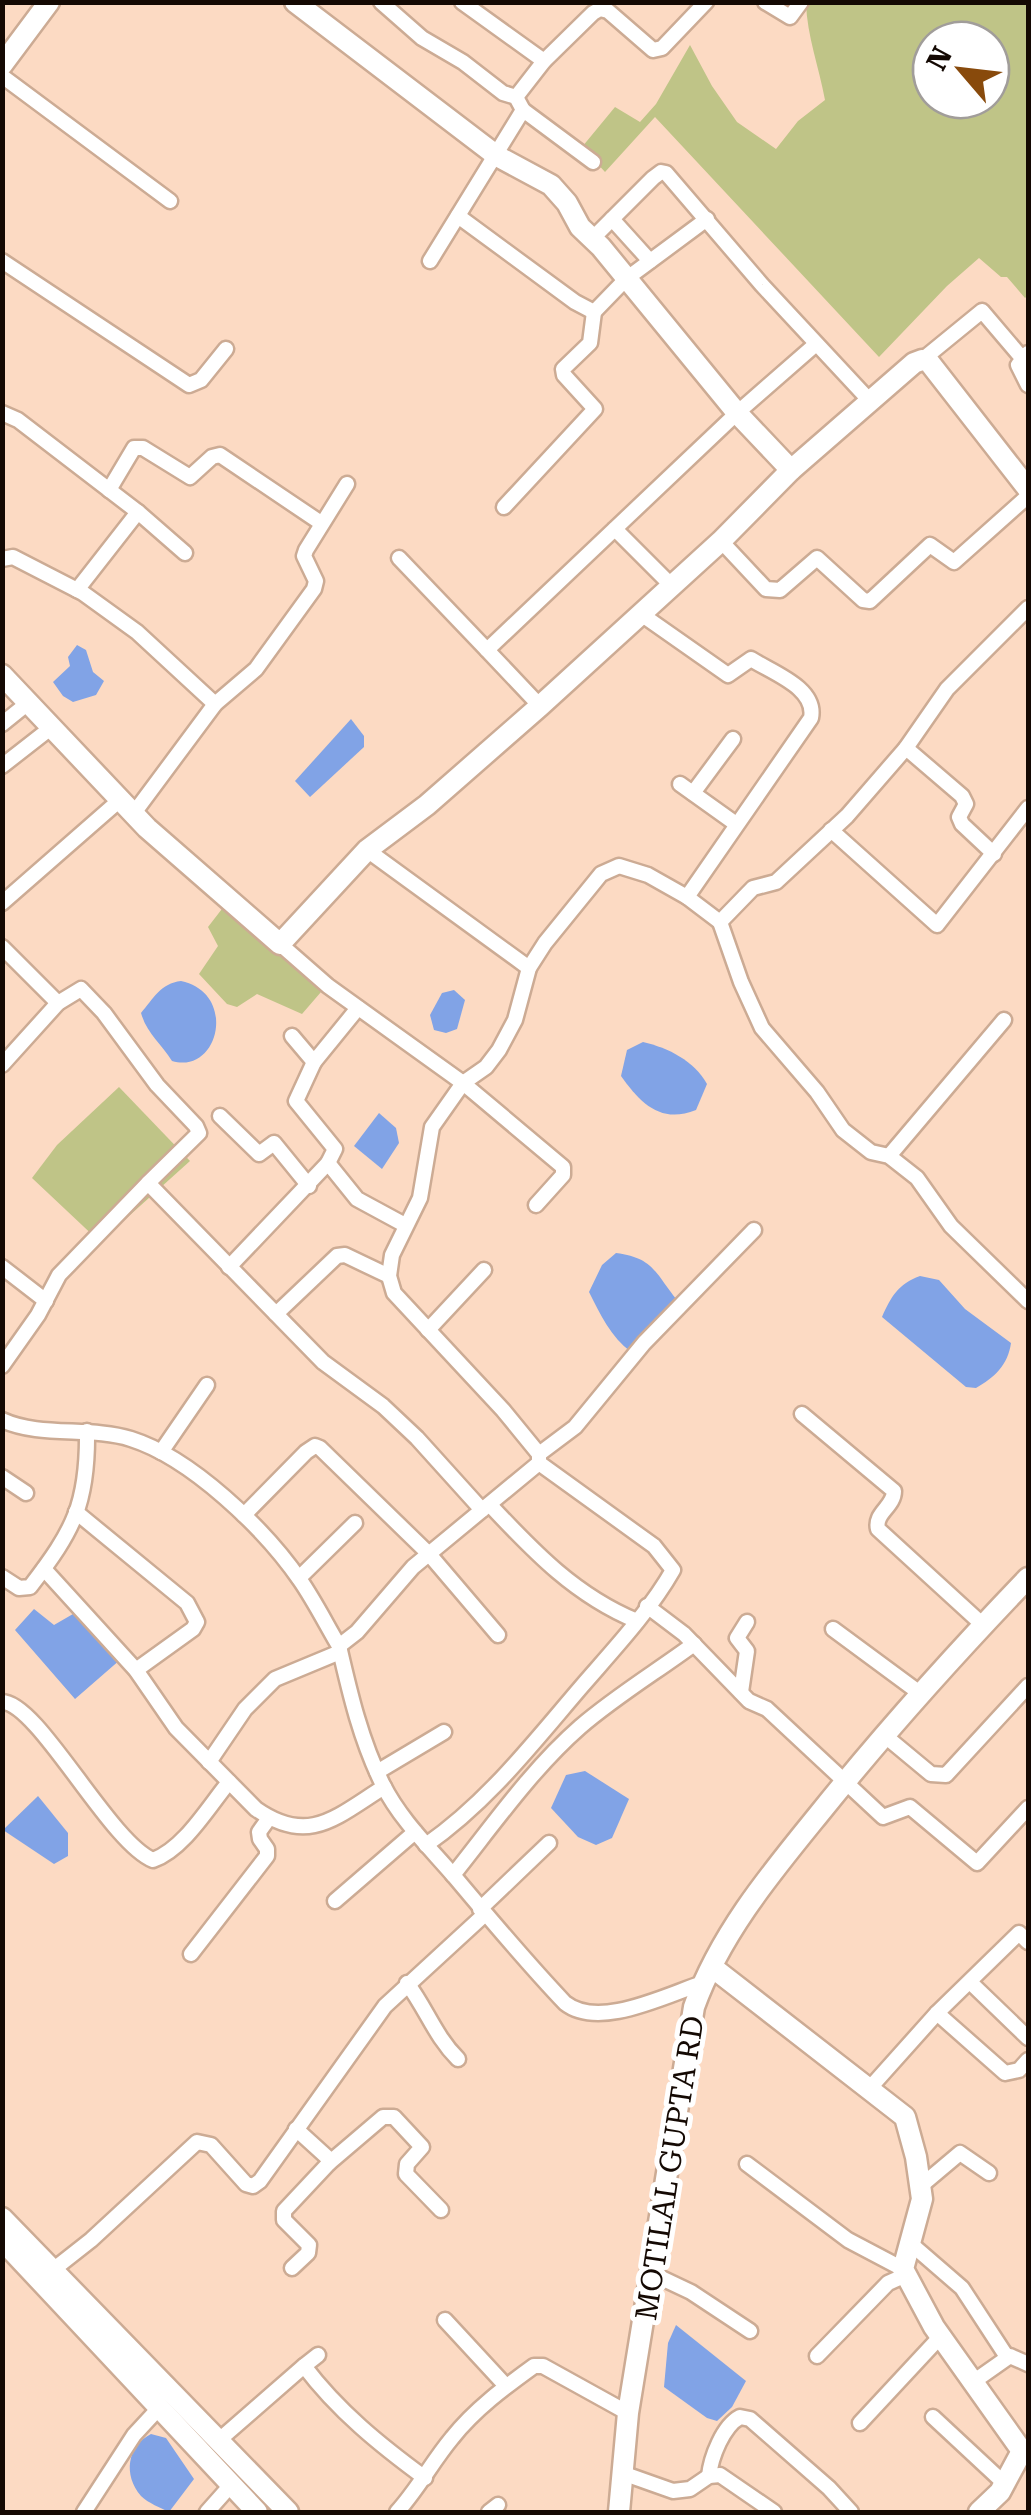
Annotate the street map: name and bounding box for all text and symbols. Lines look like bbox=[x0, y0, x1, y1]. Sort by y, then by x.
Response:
north arrow bbox=[911, 20, 1011, 120]
text: N bbox=[920, 41, 959, 76]
street label: MOTILAL GUPTA RD bbox=[628, 2013, 711, 2323]

